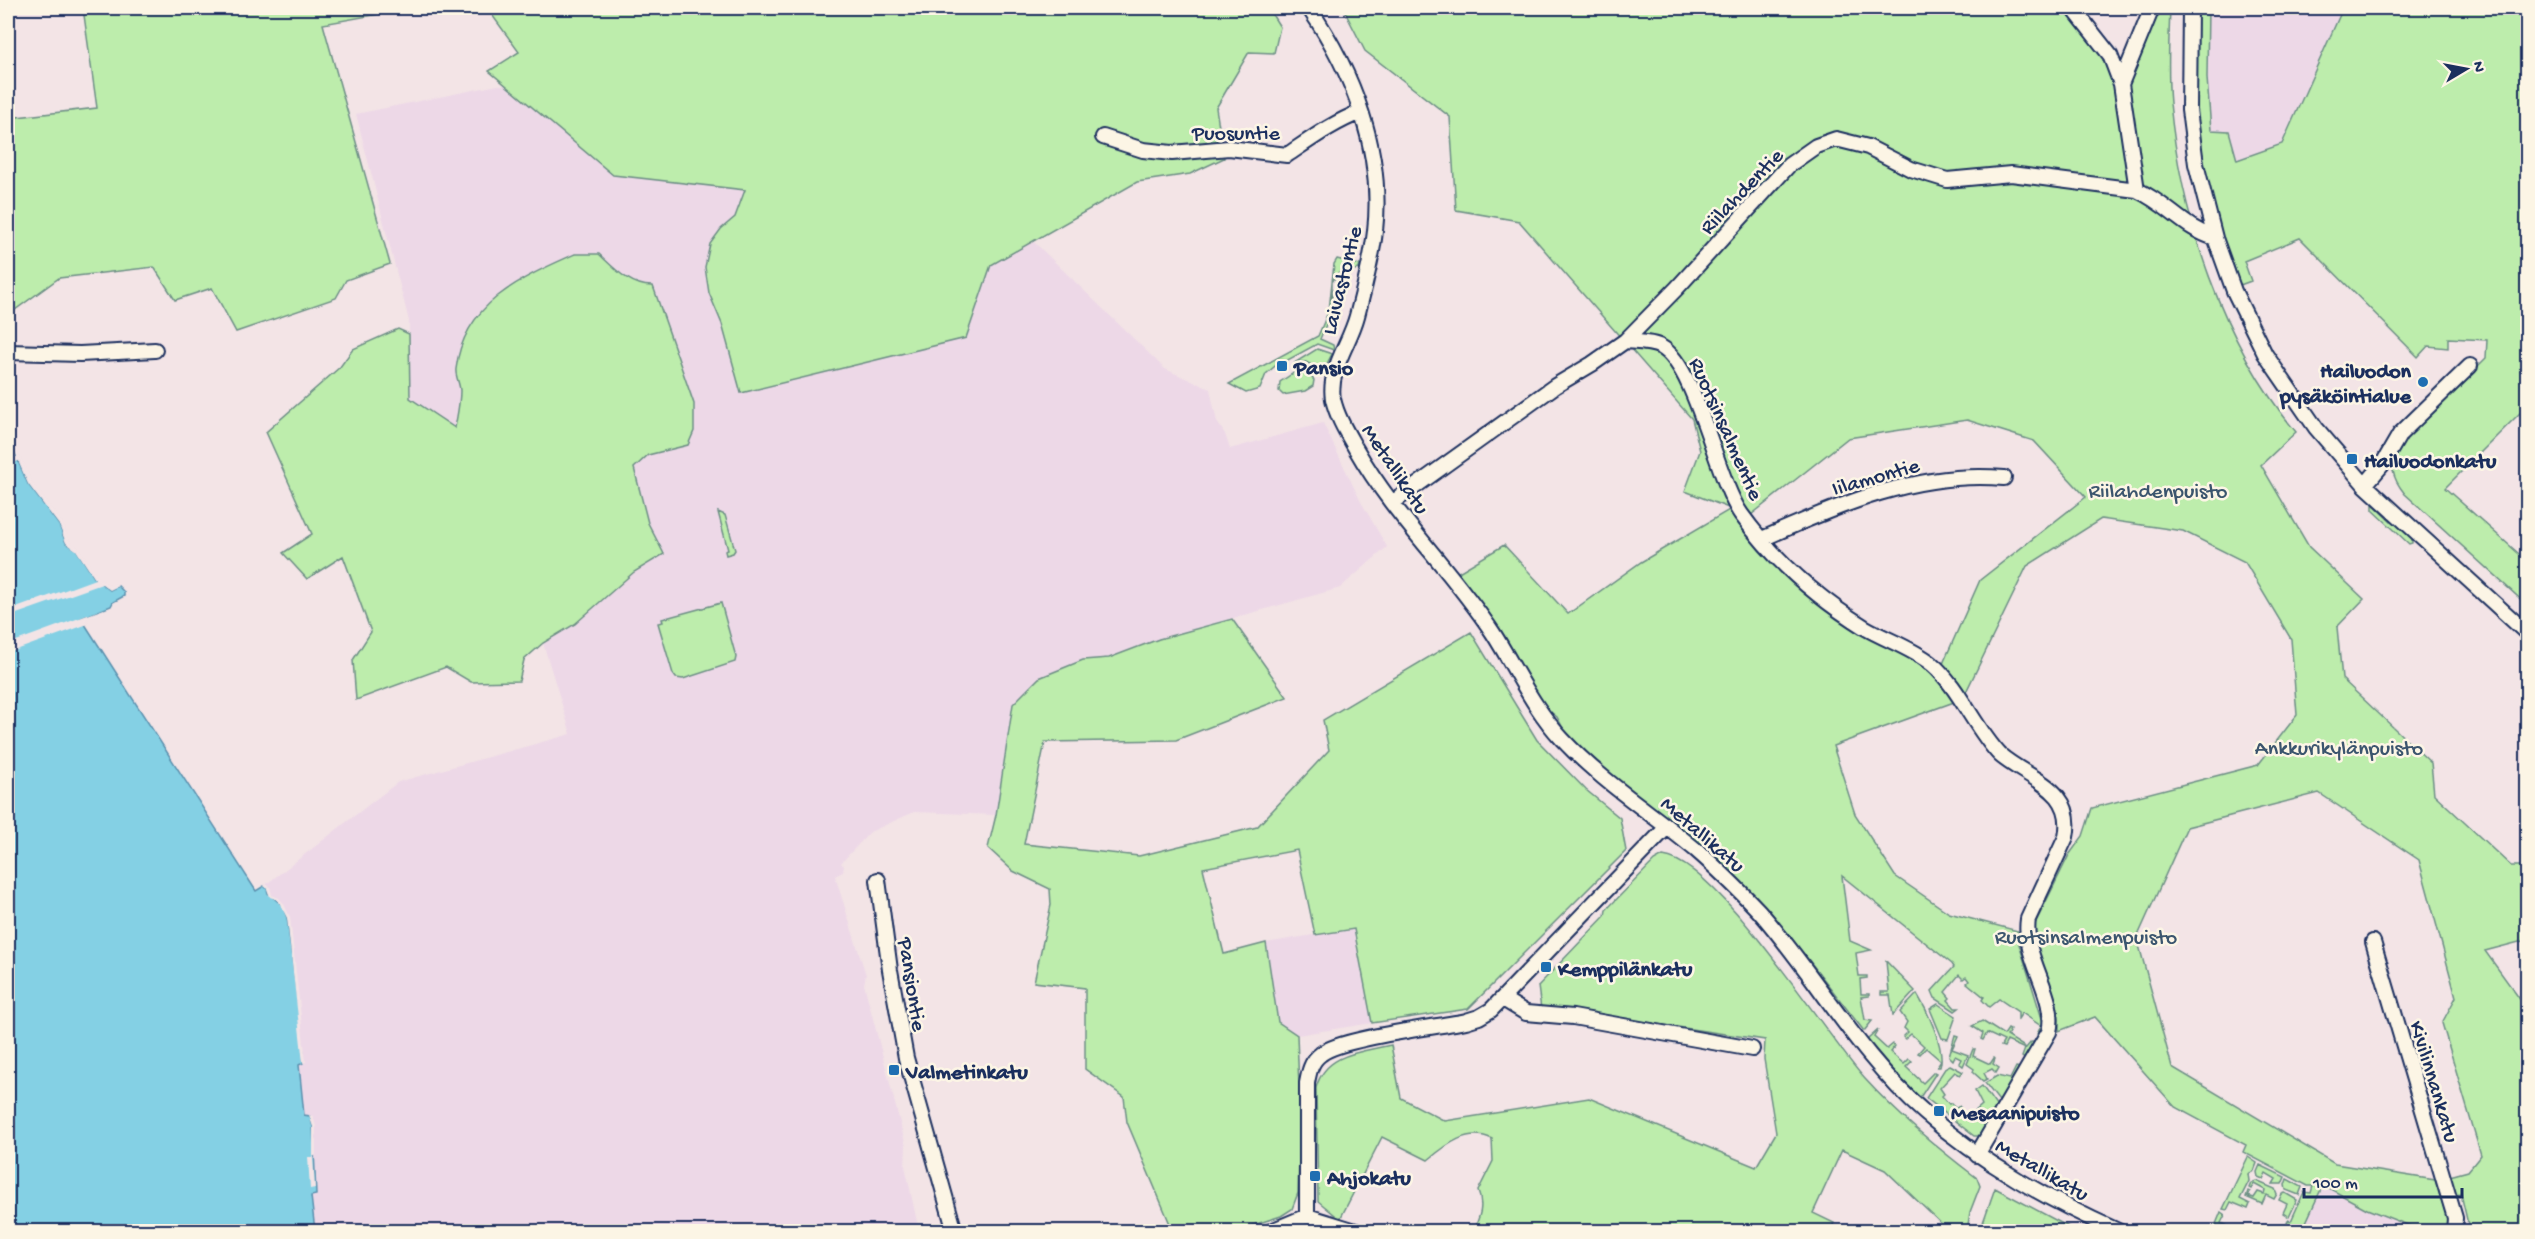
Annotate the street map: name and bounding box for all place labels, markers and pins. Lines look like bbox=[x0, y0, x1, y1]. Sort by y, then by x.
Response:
place label: Pansio bbox=[1293, 357, 1354, 383]
marker: Pansio bbox=[1275, 359, 1289, 373]
place label: Hailuodon pysäköintialue bbox=[2279, 360, 2412, 411]
marker: Hailuodon pysäköintialue bbox=[2416, 375, 2430, 389]
place label: Hailuodonkatu bbox=[2364, 450, 2497, 476]
marker: Hailuodonkatu bbox=[2345, 452, 2359, 466]
place label: Kemppilänkatu bbox=[1557, 958, 1693, 984]
marker: Kemppilänkatu bbox=[1539, 960, 1553, 974]
place label: Valmetinkatu bbox=[905, 1061, 1028, 1087]
marker: Valmetinkatu bbox=[887, 1063, 901, 1077]
place label: Mesaanipuisto bbox=[1951, 1102, 2080, 1128]
marker: Mesaanipuisto bbox=[1932, 1104, 1946, 1118]
place label: Ahjokatu bbox=[1326, 1167, 1412, 1193]
marker: Ahjokatu bbox=[1308, 1169, 1322, 1183]

